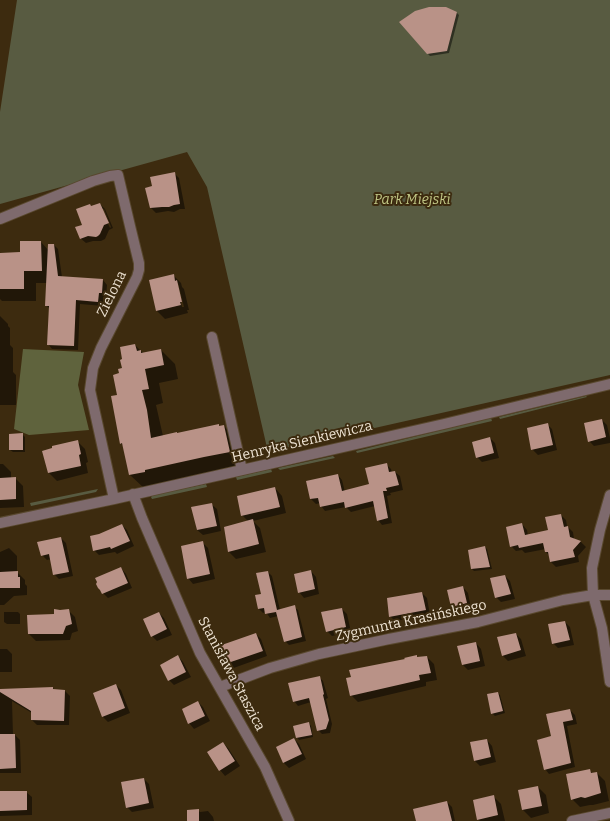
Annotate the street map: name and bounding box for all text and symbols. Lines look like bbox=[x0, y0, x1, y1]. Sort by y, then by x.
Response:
park label: Park Miejski bbox=[374, 192, 450, 208]
street label: Zielona bbox=[94, 268, 130, 320]
street label: Henryka Sienkiewicza bbox=[230, 418, 374, 466]
street label: Zygmunta Krasińskiego bbox=[334, 597, 488, 645]
street label: Stanisława Staszica bbox=[194, 614, 268, 734]

